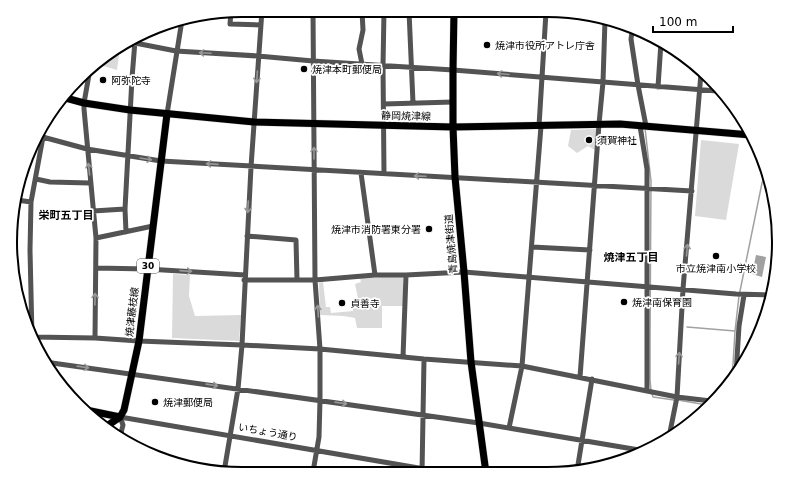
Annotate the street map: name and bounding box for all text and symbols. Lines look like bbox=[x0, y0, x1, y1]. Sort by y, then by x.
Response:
scale bar bbox=[653, 8, 733, 34]
text: 100 m bbox=[659, 15, 697, 29]
marker: 焼津市役所アトレ庁舎 bbox=[482, 40, 492, 50]
place label: 焼津市役所アトレ庁舎 bbox=[495, 40, 595, 51]
one-way arrow bbox=[199, 49, 212, 56]
marker: 焼津本町郵便局 bbox=[299, 64, 309, 74]
place label: 焼津本町郵便局 bbox=[312, 64, 382, 75]
one-way arrow bbox=[253, 70, 260, 83]
one-way arrow bbox=[497, 70, 510, 78]
marker: 阿弥陀寺 bbox=[98, 75, 108, 85]
place label: 阿弥陀寺 bbox=[111, 75, 151, 86]
street label: 静岡焼津線 bbox=[381, 110, 431, 122]
marker: 須賀神社 bbox=[584, 135, 594, 145]
place label: 須賀神社 bbox=[597, 135, 637, 146]
one-way arrow bbox=[310, 147, 318, 160]
one-way arrow bbox=[139, 155, 152, 163]
one-way arrow bbox=[206, 161, 219, 168]
one-way arrow bbox=[85, 163, 93, 176]
one-way arrow bbox=[414, 172, 427, 180]
one-way arrow bbox=[245, 200, 252, 213]
district label: 栄町五丁目 bbox=[39, 209, 94, 222]
street label: 青島焼津街道 bbox=[443, 214, 459, 274]
place label: 焼津市消防署東分署 bbox=[331, 224, 421, 235]
marker: 焼津市消防署東分署 bbox=[424, 224, 434, 234]
one-way arrow bbox=[683, 244, 690, 257]
district label: 焼津五丁目 bbox=[604, 251, 659, 264]
marker: 市立焼津南小学校 bbox=[711, 251, 721, 261]
road number: 30 bbox=[137, 259, 159, 273]
place label: 市立焼津南小学校 bbox=[676, 263, 756, 274]
one-way arrow bbox=[179, 268, 192, 275]
street label: 焼津藤枝線 bbox=[123, 287, 141, 337]
one-way arrow bbox=[91, 293, 99, 306]
marker: 焼津南保育園 bbox=[619, 297, 629, 307]
place label: 焼津南保育園 bbox=[632, 297, 692, 308]
marker: 貞善寺 bbox=[337, 298, 347, 308]
place label: 貞善寺 bbox=[350, 298, 380, 309]
one-way arrow bbox=[314, 305, 321, 318]
one-way arrow bbox=[675, 352, 682, 365]
one-way arrow bbox=[76, 363, 89, 371]
one-way arrow bbox=[205, 381, 218, 389]
marker: 焼津郵便局 bbox=[150, 397, 160, 407]
place label: 焼津郵便局 bbox=[163, 397, 213, 408]
one-way arrow bbox=[334, 399, 347, 407]
street label: いちょう通り bbox=[238, 421, 298, 443]

